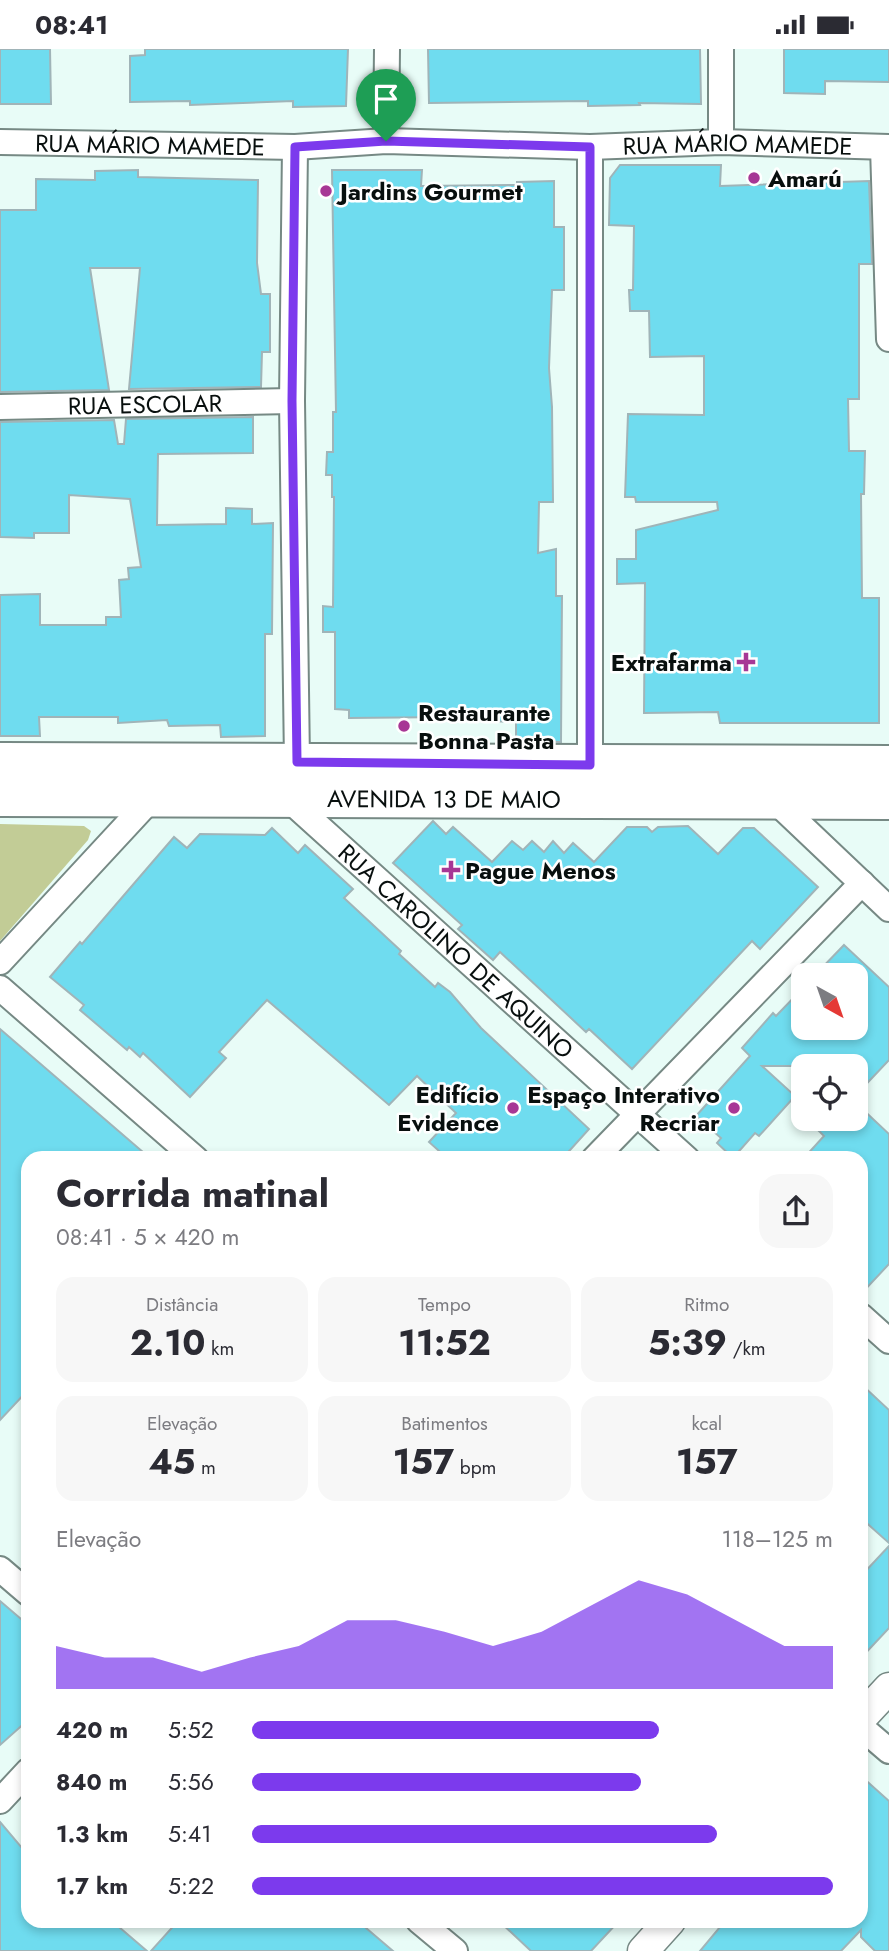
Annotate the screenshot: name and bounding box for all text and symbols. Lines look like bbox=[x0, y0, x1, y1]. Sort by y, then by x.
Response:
text: 08:41 bbox=[35, 6, 108, 44]
pin bbox=[356, 69, 416, 141]
icon: arrive bbox=[367, 80, 405, 118]
street label: RUA MÁRIO MAMEDE bbox=[622, 124, 853, 163]
street label: RUA MÁRIO MAMEDE bbox=[35, 125, 265, 164]
place label: Amarú bbox=[767, 161, 842, 196]
marker: Amarú bbox=[746, 170, 762, 186]
place label: Jardins Gourmet bbox=[336, 174, 523, 209]
marker: Jardins Gourmet bbox=[318, 183, 334, 199]
street label: RUA ESCOLAR bbox=[68, 385, 223, 423]
place label: Extrafarma bbox=[611, 645, 732, 680]
marker: Extrafarma bbox=[738, 654, 754, 670]
place label: Restaurante Bonna Pasta bbox=[418, 695, 555, 758]
marker: Restaurante Bonna Pasta bbox=[396, 718, 412, 734]
street label: AVENIDA 13 DE MAIO bbox=[327, 781, 561, 816]
street label: RUA CAROLINO DE AQUINO bbox=[331, 835, 582, 1066]
place label: Pague Menos bbox=[465, 853, 616, 888]
marker: Pague Menos bbox=[443, 862, 459, 878]
north arrow bbox=[791, 963, 868, 1039]
map controls bbox=[791, 963, 868, 1131]
button: locate bbox=[791, 1054, 868, 1131]
place label: Edifício Evidence bbox=[397, 1077, 499, 1140]
place label: Espaço Interativo Recriar bbox=[527, 1077, 720, 1140]
marker: Edifício Evidence bbox=[505, 1100, 521, 1116]
marker: Espaço Interativo Recriar bbox=[726, 1100, 742, 1116]
text: Corrida matinal bbox=[56, 1166, 329, 1221]
button: share bbox=[759, 1174, 833, 1248]
text: 08:41 · 5 × 420 m bbox=[56, 1220, 239, 1254]
text: Distância bbox=[146, 1291, 218, 1318]
text: Tempo bbox=[418, 1291, 471, 1318]
text: Ritmo bbox=[684, 1291, 729, 1318]
text: 2.10 bbox=[130, 1318, 205, 1368]
text: 11:52 bbox=[398, 1318, 491, 1368]
text: 5:39 bbox=[648, 1318, 727, 1368]
text: km bbox=[205, 1335, 234, 1362]
text: /km bbox=[727, 1335, 766, 1362]
text: Elevação bbox=[147, 1410, 217, 1437]
text: Batimentos bbox=[401, 1410, 488, 1437]
text: kcal bbox=[691, 1410, 722, 1437]
text: 45 bbox=[148, 1437, 195, 1487]
text: 157 bbox=[393, 1437, 454, 1487]
text: 157 bbox=[676, 1437, 738, 1487]
text: m bbox=[195, 1454, 216, 1481]
text: bpm bbox=[454, 1454, 496, 1481]
text: Elevação bbox=[56, 1522, 141, 1556]
text: 118–125 m bbox=[721, 1522, 833, 1556]
text: 420 m bbox=[56, 1713, 128, 1747]
text: 5:52 bbox=[168, 1713, 214, 1747]
text: 840 m bbox=[56, 1765, 127, 1799]
text: 5:56 bbox=[168, 1765, 214, 1799]
text: 1.3 km bbox=[56, 1817, 128, 1851]
text: 5:41 bbox=[168, 1817, 212, 1851]
text: 1.7 km bbox=[56, 1869, 128, 1903]
text: 5:22 bbox=[168, 1869, 214, 1903]

